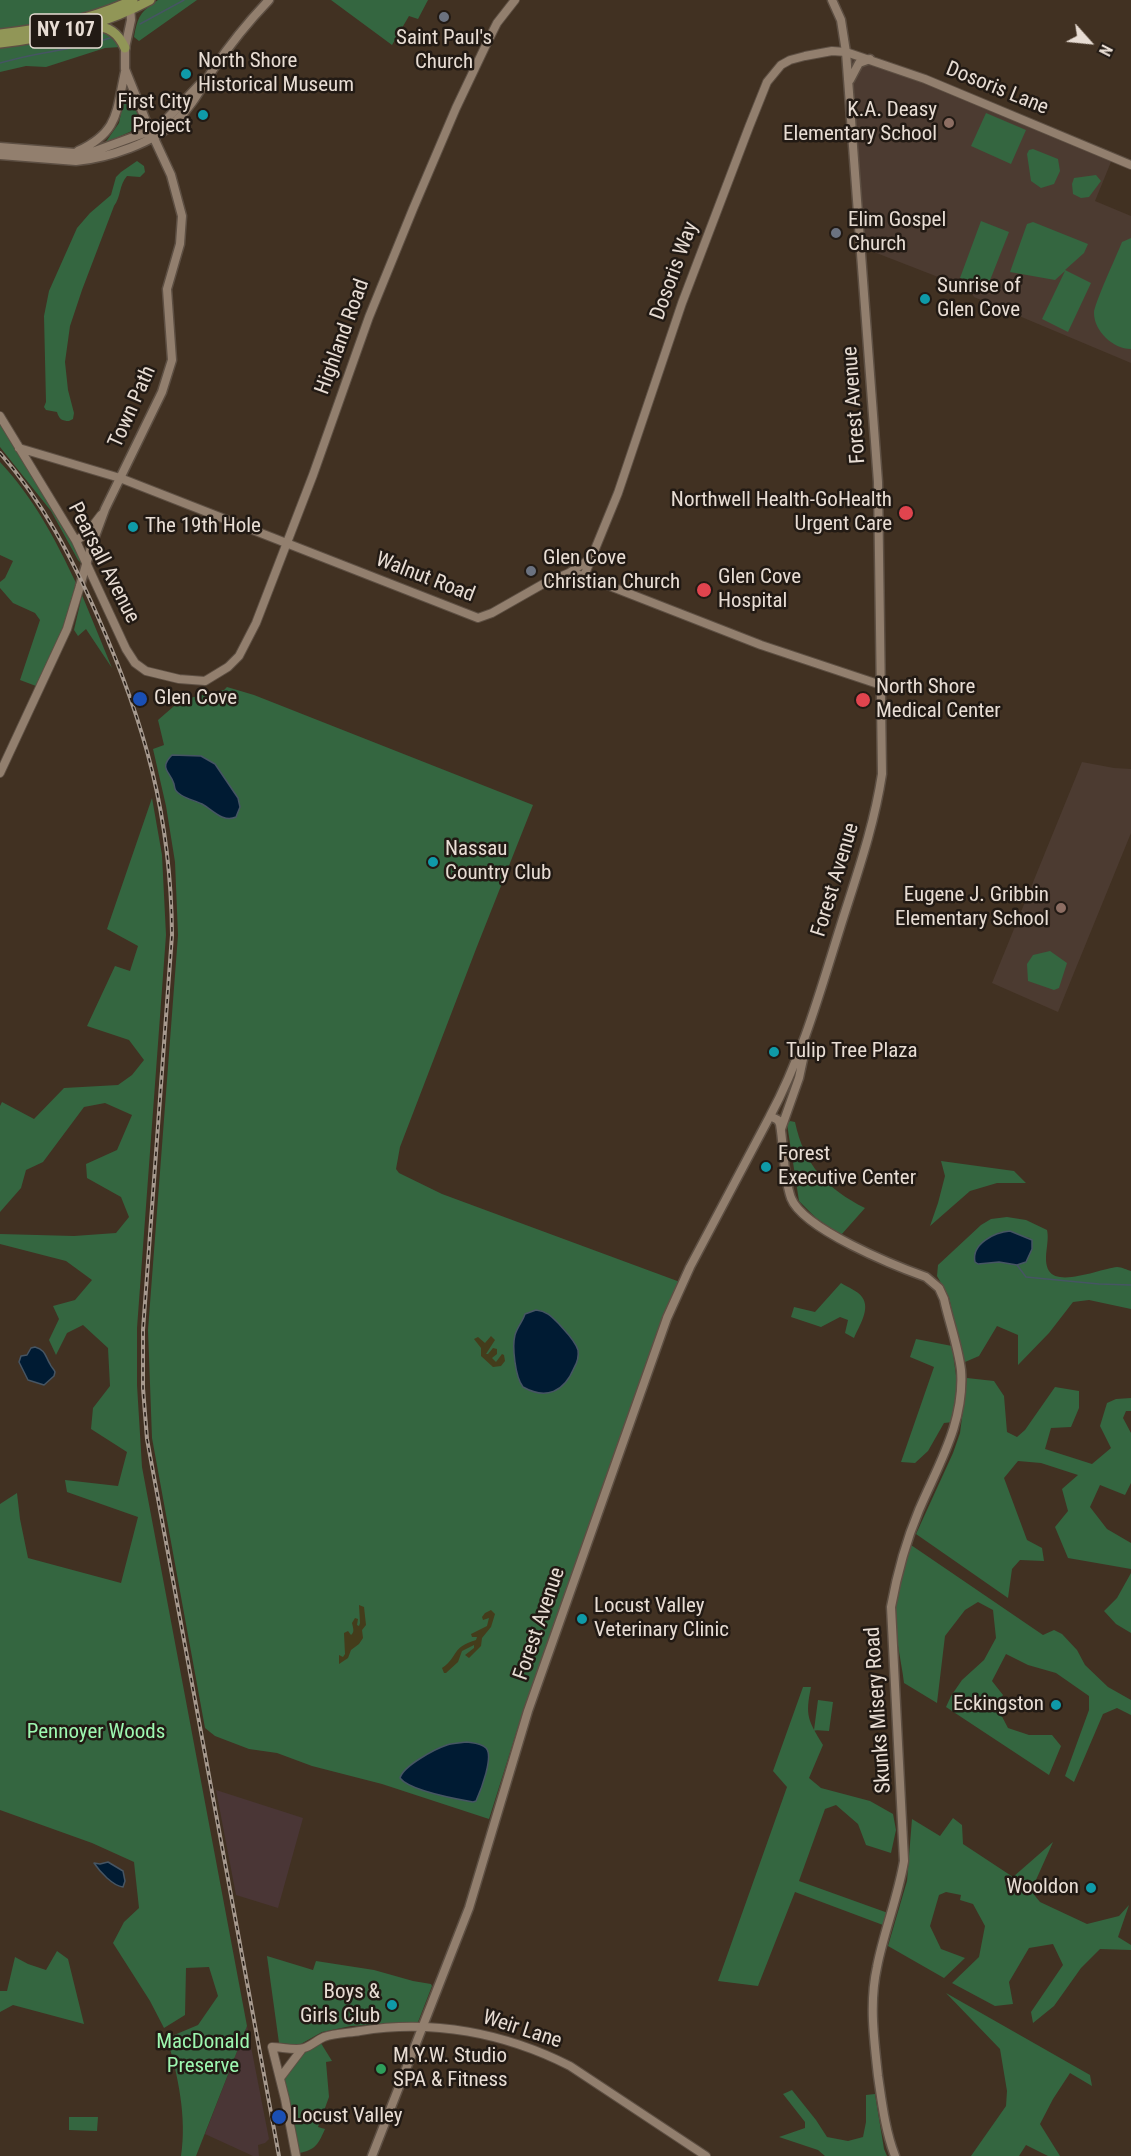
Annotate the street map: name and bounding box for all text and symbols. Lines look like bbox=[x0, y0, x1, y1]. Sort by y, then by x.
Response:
marker: Saint Paul's Church bbox=[437, 10, 451, 24]
north arrow bbox=[1059, 12, 1119, 72]
road number: NY 107 bbox=[30, 14, 102, 48]
place label: Saint Paul's Church bbox=[396, 26, 492, 76]
text: N bbox=[1095, 42, 1116, 59]
place label: North Shore Historical Museum bbox=[198, 49, 354, 99]
street label: Dosoris Lane bbox=[942, 57, 1052, 121]
marker: North Shore Historical Museum bbox=[179, 67, 193, 81]
place label: First City Project bbox=[117, 90, 191, 140]
place label: K.A. Deasy Elementary School bbox=[783, 98, 937, 148]
marker: First City Project bbox=[196, 108, 210, 122]
marker: K.A. Deasy Elementary School bbox=[942, 116, 956, 130]
place label: Elim Gospel Church bbox=[848, 208, 946, 258]
street label: Dosoris Way bbox=[646, 218, 704, 324]
marker: Elim Gospel Church bbox=[829, 226, 843, 240]
place label: Sunrise of Glen Cove bbox=[937, 274, 1021, 324]
street label: Highland Road bbox=[311, 276, 375, 398]
marker: Sunrise of Glen Cove bbox=[918, 292, 932, 306]
street label: Forest Avenue bbox=[838, 345, 872, 465]
street label: Town Path bbox=[104, 362, 162, 452]
place label: Northwell Health-GoHealth Urgent Care bbox=[671, 488, 892, 538]
street label: Pearsall Avenue bbox=[62, 498, 144, 628]
marker: Northwell Health-GoHealth Urgent Care bbox=[897, 504, 915, 522]
place label: The 19th Hole bbox=[145, 514, 261, 540]
marker: The 19th Hole bbox=[126, 520, 140, 534]
place label: Glen Cove Christian Church bbox=[543, 546, 680, 596]
street label: Walnut Road bbox=[372, 548, 478, 608]
marker: Glen Cove Christian Church bbox=[524, 564, 538, 578]
place label: Glen Cove Hospital bbox=[718, 565, 801, 615]
marker: Glen Cove Hospital bbox=[695, 581, 713, 599]
place label: North Shore Medical Center bbox=[876, 675, 1001, 725]
place label: Glen Cove bbox=[154, 686, 237, 712]
marker: Glen Cove bbox=[131, 690, 149, 708]
marker: North Shore Medical Center bbox=[854, 691, 872, 709]
street label: Forest Avenue bbox=[807, 820, 865, 940]
place label: Nassau Country Club bbox=[445, 837, 551, 887]
marker: Nassau Country Club bbox=[426, 855, 440, 869]
place label: Eugene J. Gribbin Elementary School bbox=[895, 883, 1049, 933]
marker: Eugene J. Gribbin Elementary School bbox=[1054, 901, 1068, 915]
place label: Tulip Tree Plaza bbox=[786, 1039, 918, 1065]
marker: Tulip Tree Plaza bbox=[767, 1045, 781, 1059]
place label: Forest Executive Center bbox=[778, 1142, 916, 1192]
marker: Forest Executive Center bbox=[759, 1160, 773, 1174]
street label: Forest Avenue bbox=[509, 1564, 571, 1684]
place label: Locust Valley Veterinary Clinic bbox=[594, 1594, 729, 1644]
marker: Locust Valley Veterinary Clinic bbox=[575, 1612, 589, 1626]
street label: Skunks Misery Road bbox=[861, 1626, 897, 1794]
place label: Eckingston bbox=[953, 1692, 1044, 1718]
marker: Eckingston bbox=[1049, 1698, 1063, 1712]
park label: Pennoyer Woods bbox=[27, 1720, 165, 1746]
place label: Wooldon bbox=[1006, 1875, 1079, 1901]
marker: Wooldon bbox=[1084, 1881, 1098, 1895]
place label: Boys & Girls Club bbox=[300, 1980, 380, 2030]
marker: Boys & Girls Club bbox=[385, 1998, 399, 2012]
street label: Weir Lane bbox=[479, 2005, 565, 2055]
park label: MacDonald Preserve bbox=[156, 2030, 250, 2080]
place label: M.Y.W. Studio SPA & Fitness bbox=[393, 2044, 508, 2094]
marker: M.Y.W. Studio SPA & Fitness bbox=[374, 2062, 388, 2076]
place label: Locust Valley bbox=[292, 2104, 402, 2130]
marker: Locust Valley bbox=[270, 2108, 288, 2126]

